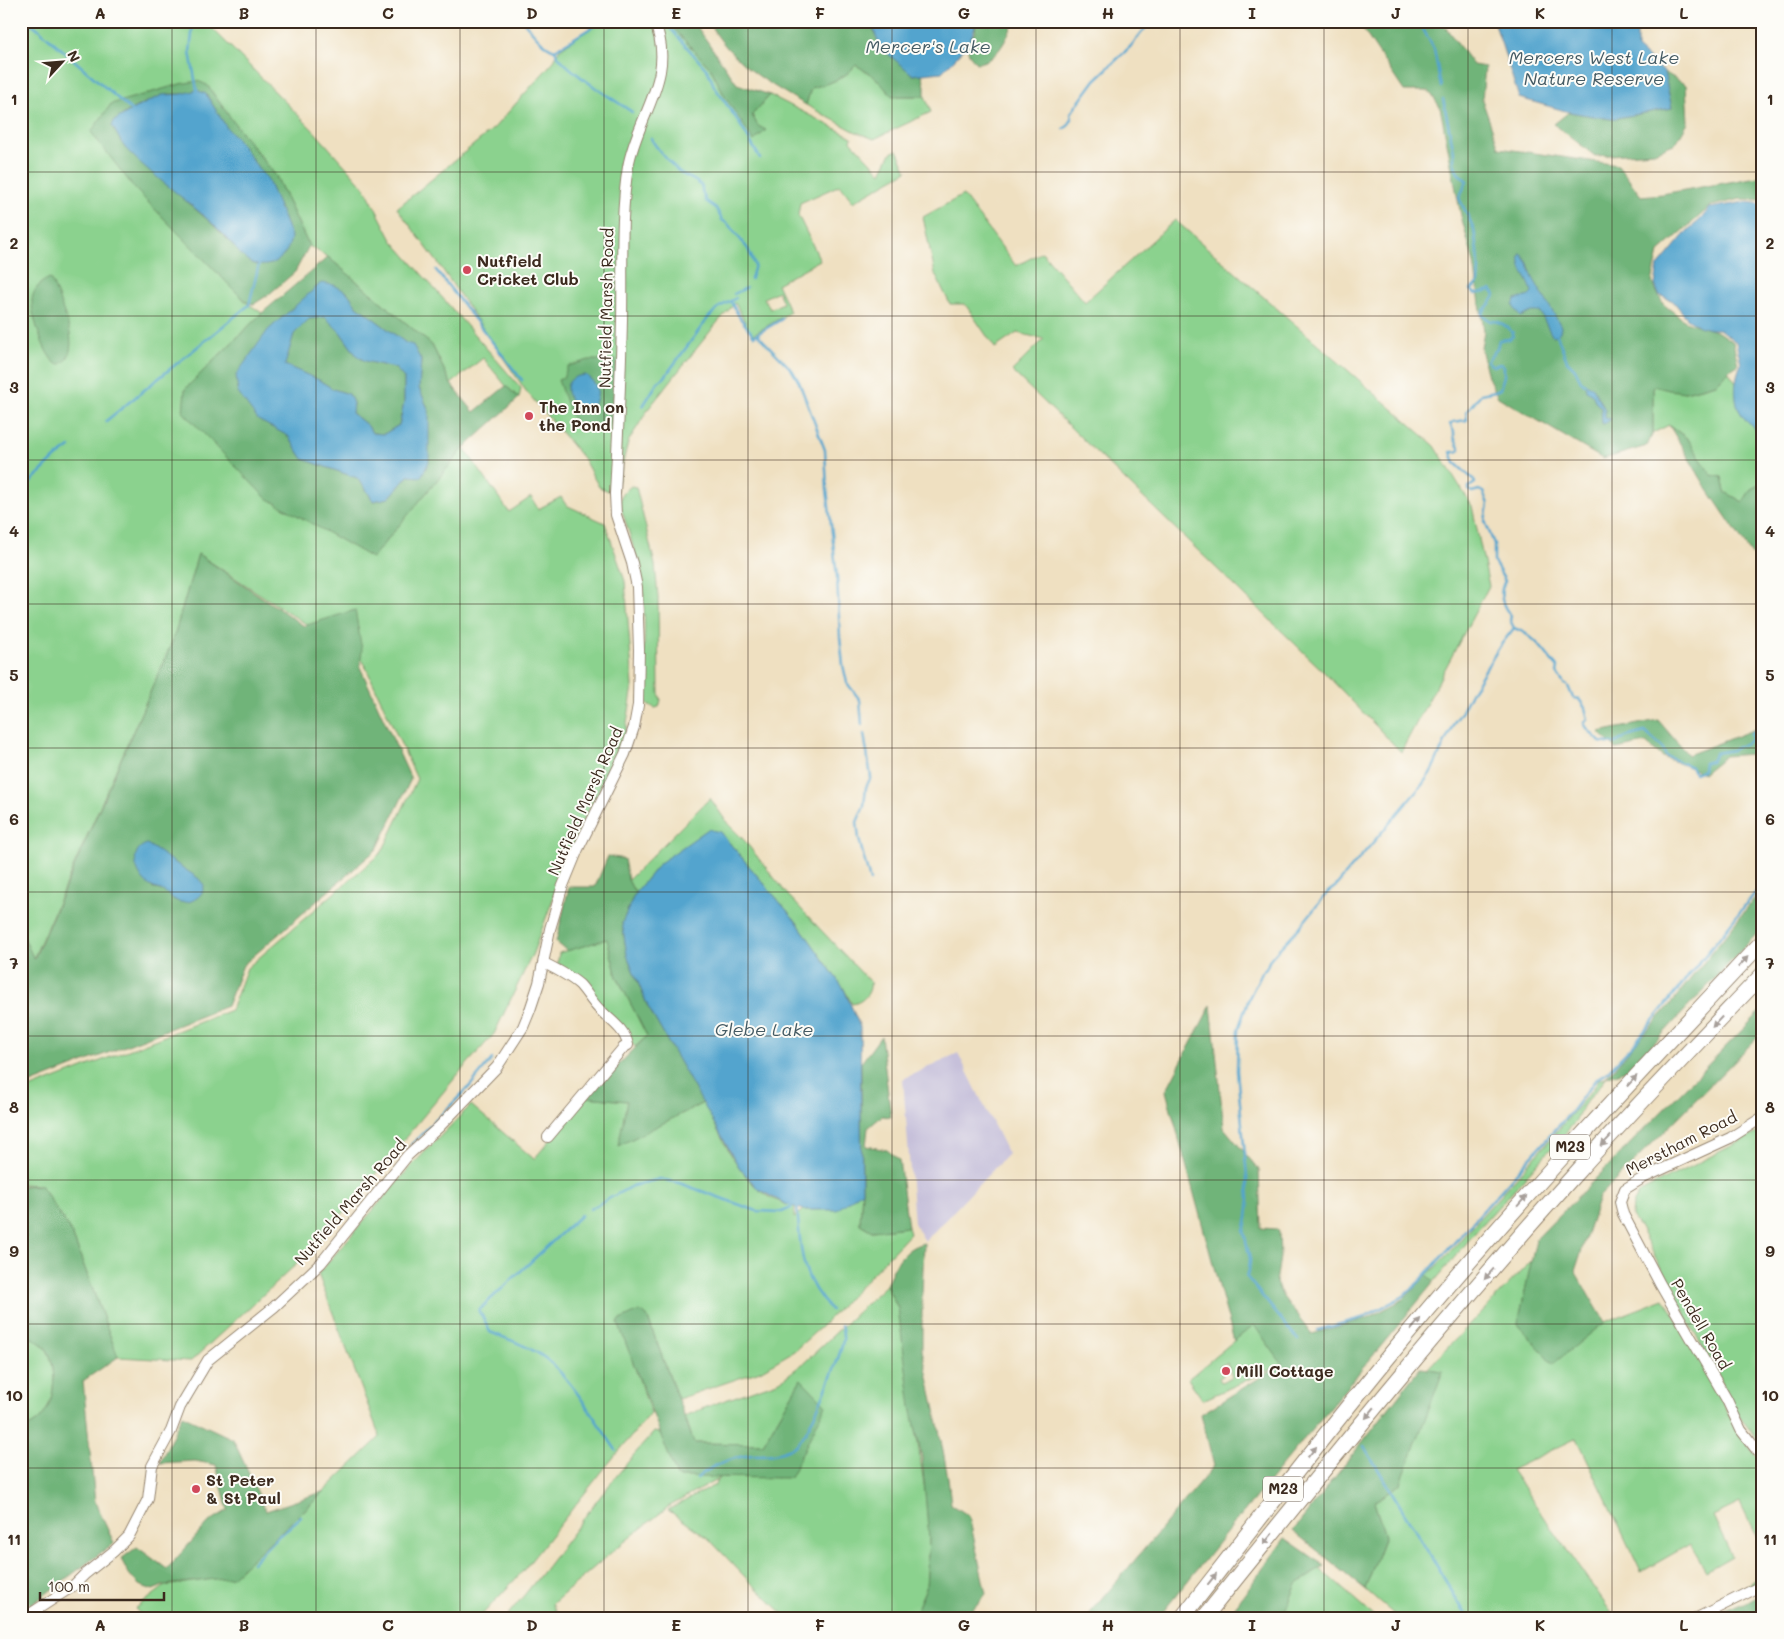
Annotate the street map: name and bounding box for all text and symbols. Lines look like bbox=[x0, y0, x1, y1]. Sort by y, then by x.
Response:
text: A bbox=[94, 2, 106, 23]
text: B bbox=[239, 2, 249, 23]
text: C bbox=[382, 2, 394, 23]
text: D bbox=[526, 2, 538, 23]
text: E bbox=[671, 2, 681, 23]
text: F bbox=[815, 2, 825, 23]
text: G bbox=[958, 2, 970, 23]
text: H bbox=[1102, 2, 1114, 23]
text: I bbox=[1248, 2, 1256, 23]
text: J bbox=[1391, 2, 1401, 23]
text: K bbox=[1535, 2, 1545, 23]
text: L bbox=[1679, 2, 1689, 23]
water label: Mercer's Lake bbox=[865, 34, 991, 58]
north arrow bbox=[38, 38, 88, 88]
water label: Mercers West Lake Nature Reserve bbox=[1509, 45, 1679, 90]
text: N bbox=[63, 47, 85, 65]
text: 1 bbox=[10, 88, 18, 109]
text: 1 bbox=[1766, 88, 1774, 109]
street label: Nutfield Marsh Road bbox=[594, 228, 617, 388]
text: 2 bbox=[10, 232, 19, 253]
text: 2 bbox=[1766, 232, 1775, 253]
place label: Nutfield Cricket Club bbox=[477, 250, 579, 289]
marker: Nutfield Cricket Club bbox=[461, 264, 473, 276]
text: 3 bbox=[9, 376, 19, 397]
text: 3 bbox=[1765, 376, 1775, 397]
place label: The Inn on the Pond bbox=[539, 396, 624, 435]
marker: The Inn on the Pond bbox=[523, 410, 535, 422]
text: 4 bbox=[9, 520, 19, 541]
text: 4 bbox=[1765, 520, 1775, 541]
text: 5 bbox=[9, 664, 19, 685]
text: 5 bbox=[1765, 664, 1775, 685]
street label: Nutfield Marsh Road bbox=[542, 723, 627, 878]
text: 6 bbox=[9, 808, 19, 829]
text: 6 bbox=[1765, 808, 1775, 829]
text: 7 bbox=[10, 952, 19, 973]
text: 7 bbox=[1766, 952, 1775, 973]
one-way arrow bbox=[1737, 956, 1749, 968]
one-way arrow bbox=[1711, 1016, 1723, 1028]
water label: Glebe Lake bbox=[715, 1017, 813, 1041]
one-way arrow bbox=[1626, 1075, 1638, 1087]
text: 8 bbox=[9, 1096, 19, 1117]
text: 8 bbox=[1765, 1096, 1775, 1117]
street label: Merstham Road bbox=[1622, 1105, 1740, 1180]
street label: Nutfield Marsh Road bbox=[289, 1134, 410, 1269]
road number: M23 bbox=[1550, 1134, 1590, 1160]
one-way arrow bbox=[1600, 1134, 1612, 1146]
one-way arrow bbox=[1516, 1195, 1528, 1207]
text: 9 bbox=[9, 1240, 19, 1261]
text: 9 bbox=[1765, 1240, 1775, 1261]
one-way arrow bbox=[1483, 1267, 1495, 1279]
street label: Pendell Road bbox=[1667, 1275, 1736, 1373]
one-way arrow bbox=[1411, 1318, 1422, 1331]
place label: Mill Cottage bbox=[1236, 1360, 1333, 1381]
marker: Mill Cottage bbox=[1220, 1365, 1232, 1377]
text: 10 bbox=[5, 1384, 23, 1405]
text: 10 bbox=[1761, 1384, 1779, 1405]
one-way arrow bbox=[1365, 1406, 1376, 1419]
one-way arrow bbox=[1307, 1445, 1318, 1458]
place label: St Peter & St Paul bbox=[206, 1469, 281, 1508]
road number: M23 bbox=[1263, 1476, 1303, 1502]
marker: St Peter & St Paul bbox=[190, 1483, 202, 1495]
text: 11 bbox=[7, 1528, 21, 1549]
text: 11 bbox=[1763, 1528, 1777, 1549]
one-way arrow bbox=[1262, 1532, 1273, 1545]
scale bar bbox=[40, 1569, 164, 1601]
one-way arrow bbox=[1207, 1572, 1217, 1586]
text: 100 m bbox=[48, 1576, 90, 1596]
text: A bbox=[94, 1614, 106, 1635]
text: B bbox=[239, 1614, 249, 1635]
text: C bbox=[382, 1614, 394, 1635]
text: D bbox=[526, 1614, 538, 1635]
text: E bbox=[671, 1614, 681, 1635]
text: F bbox=[815, 1614, 825, 1635]
text: G bbox=[958, 1614, 970, 1635]
text: H bbox=[1102, 1614, 1114, 1635]
text: I bbox=[1248, 1614, 1256, 1635]
text: J bbox=[1391, 1614, 1401, 1635]
text: K bbox=[1535, 1614, 1545, 1635]
text: L bbox=[1679, 1614, 1689, 1635]

